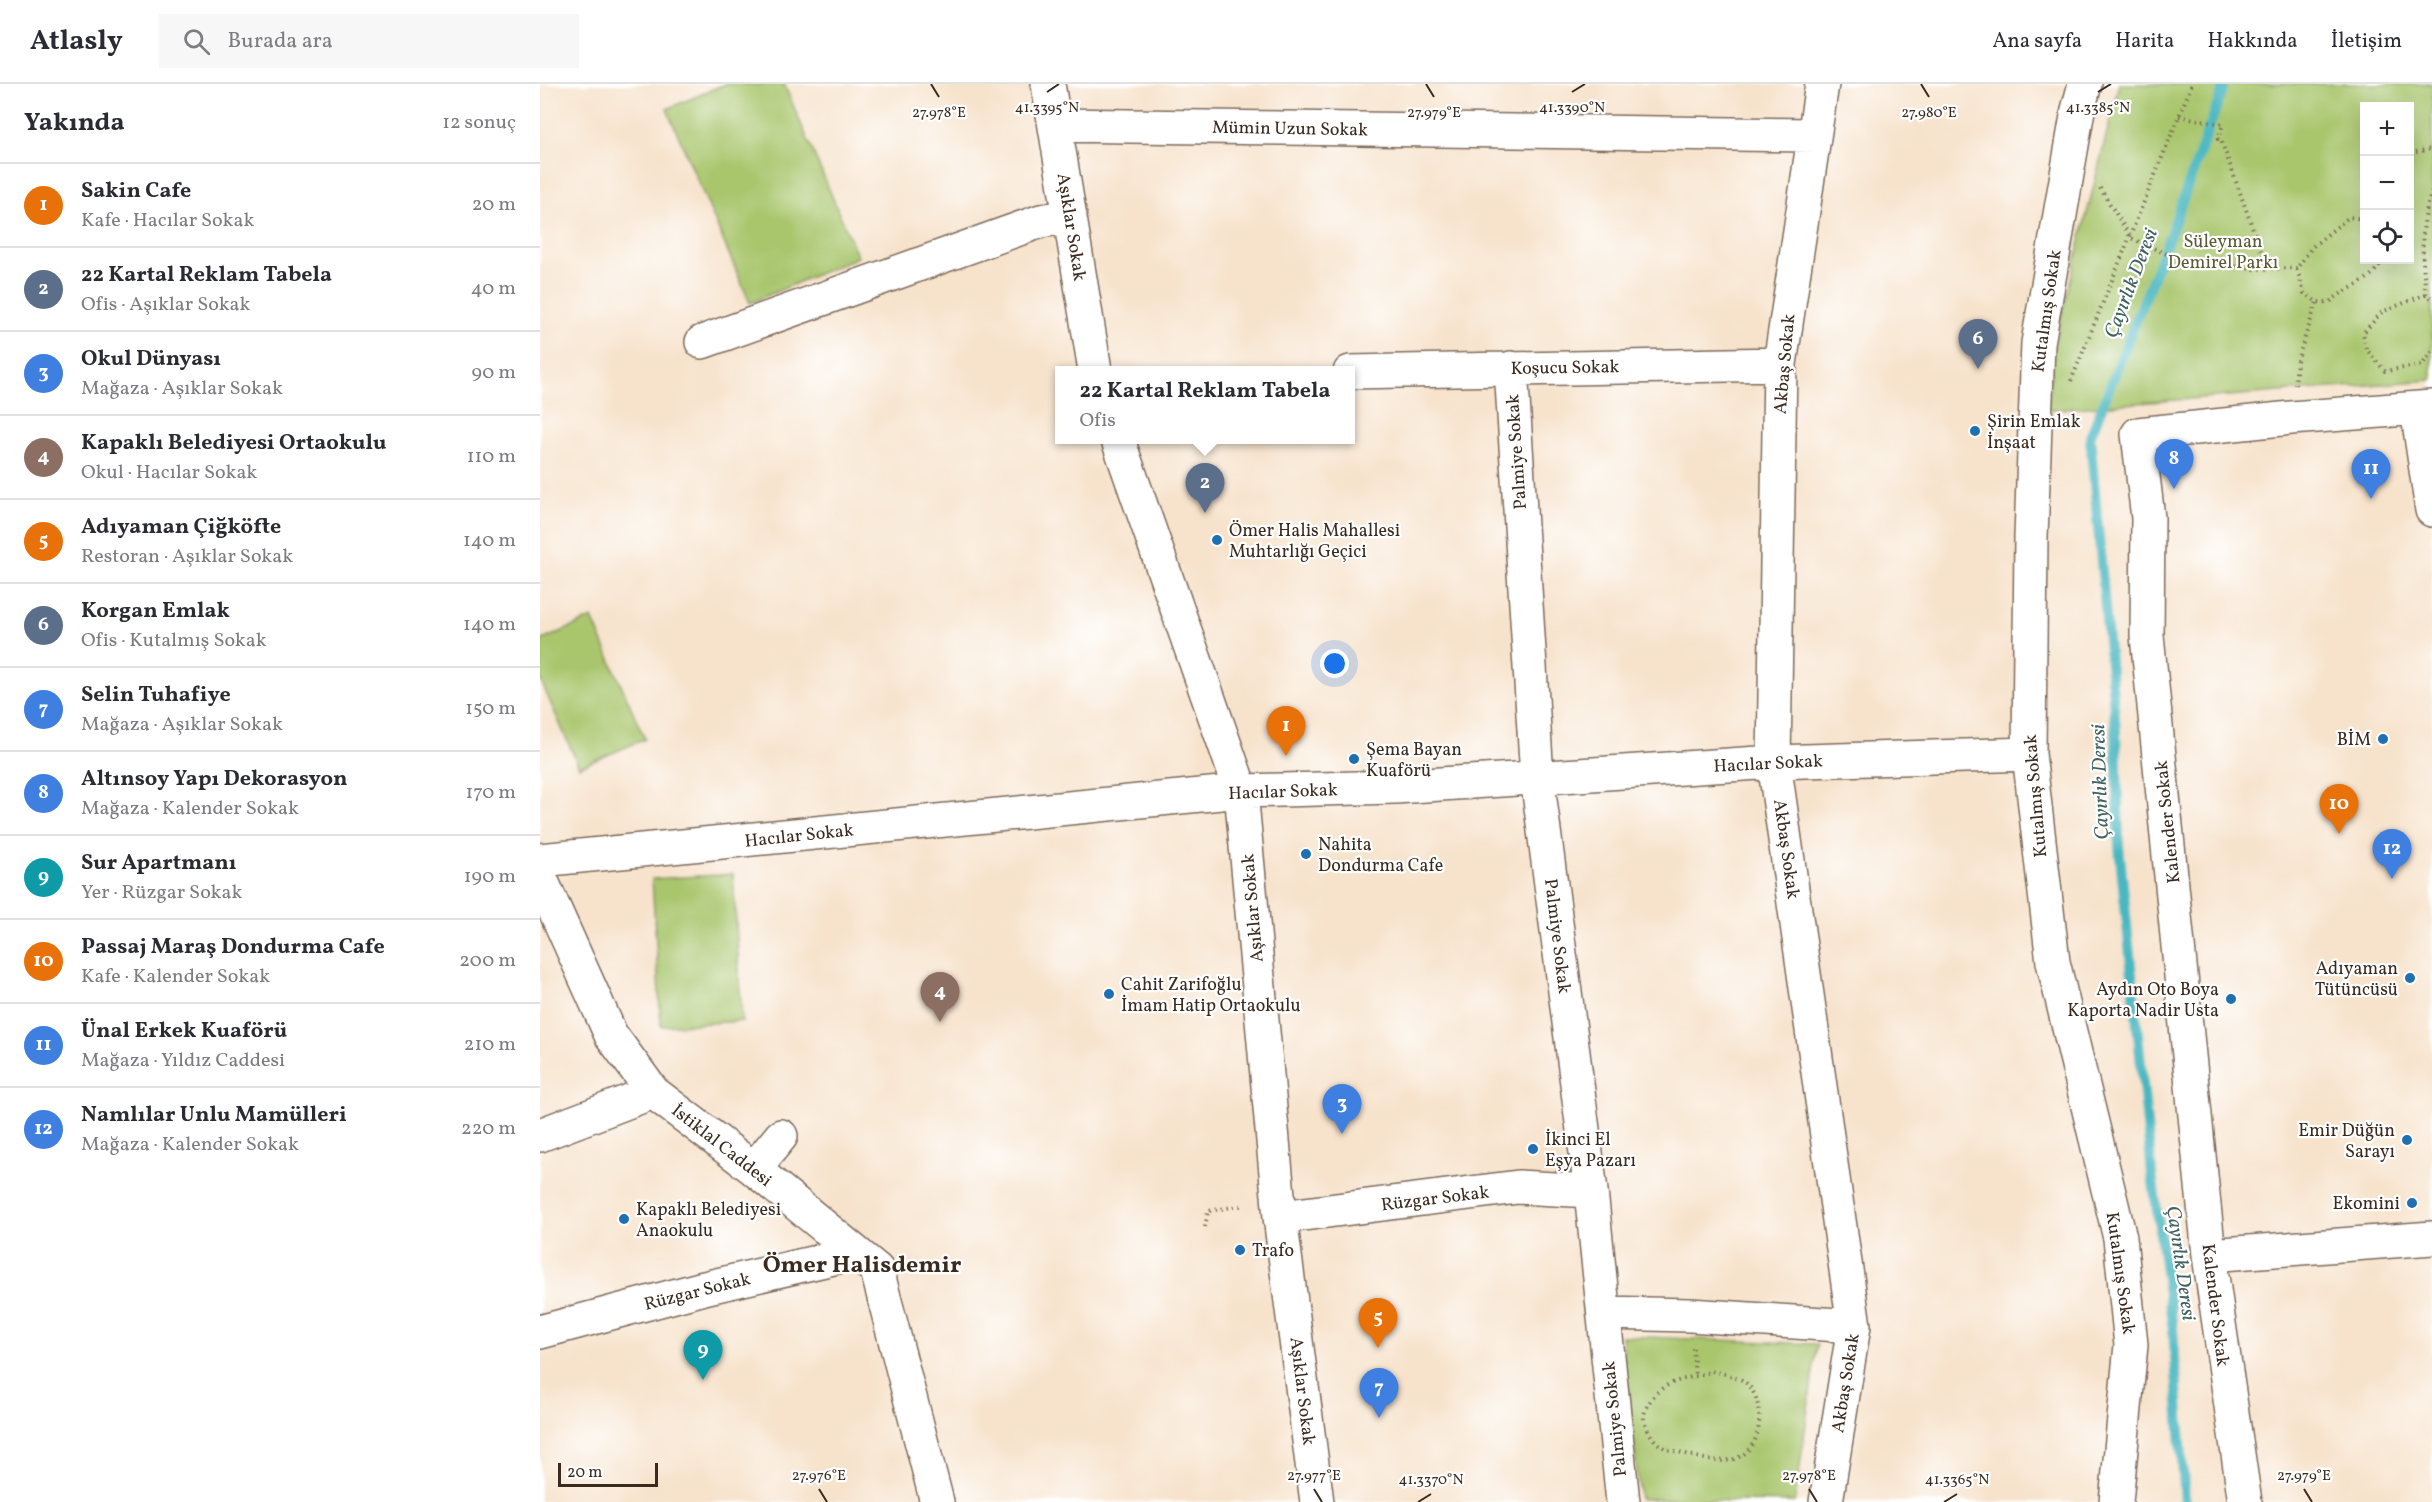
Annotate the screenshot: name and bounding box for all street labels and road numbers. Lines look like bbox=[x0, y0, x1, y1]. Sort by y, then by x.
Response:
street label: Mümin Uzun Sokak bbox=[1212, 116, 1368, 143]
street label: Aşıklar Sokak bbox=[1050, 171, 1091, 283]
street label: Kutalmış Sokak bbox=[2027, 248, 2068, 374]
street label: Akbaş Sokak bbox=[1769, 313, 1802, 415]
street label: Koşucu Sokak bbox=[1510, 355, 1620, 382]
street label: Palmiye Sokak bbox=[1501, 393, 1534, 511]
street label: Kutalmış Sokak bbox=[2019, 733, 2054, 859]
street label: Hacılar Sokak bbox=[1713, 749, 1824, 780]
street label: Kalender Sokak bbox=[2150, 759, 2187, 885]
street label: Hacılar Sokak bbox=[1228, 778, 1338, 807]
street label: Akbaş Sokak bbox=[1766, 798, 1805, 901]
street label: Hacılar Sokak bbox=[743, 818, 855, 855]
street label: Aşıklar Sokak bbox=[1236, 852, 1271, 963]
street label: Palmiye Sokak bbox=[1537, 877, 1576, 995]
street label: İstiklal Caddesi bbox=[665, 1099, 777, 1193]
street label: Rüzgar Sokak bbox=[1380, 1180, 1491, 1219]
street label: Kutalmış Sokak bbox=[2099, 1210, 2141, 1336]
street label: Kalender Sokak bbox=[2195, 1242, 2234, 1368]
street label: Rüzgar Sokak bbox=[642, 1267, 753, 1318]
street label: Akbaş Sokak bbox=[1826, 1331, 1867, 1435]
street label: Aşıklar Sokak bbox=[1282, 1336, 1321, 1447]
street label: Palmiye Sokak bbox=[1597, 1360, 1634, 1478]

